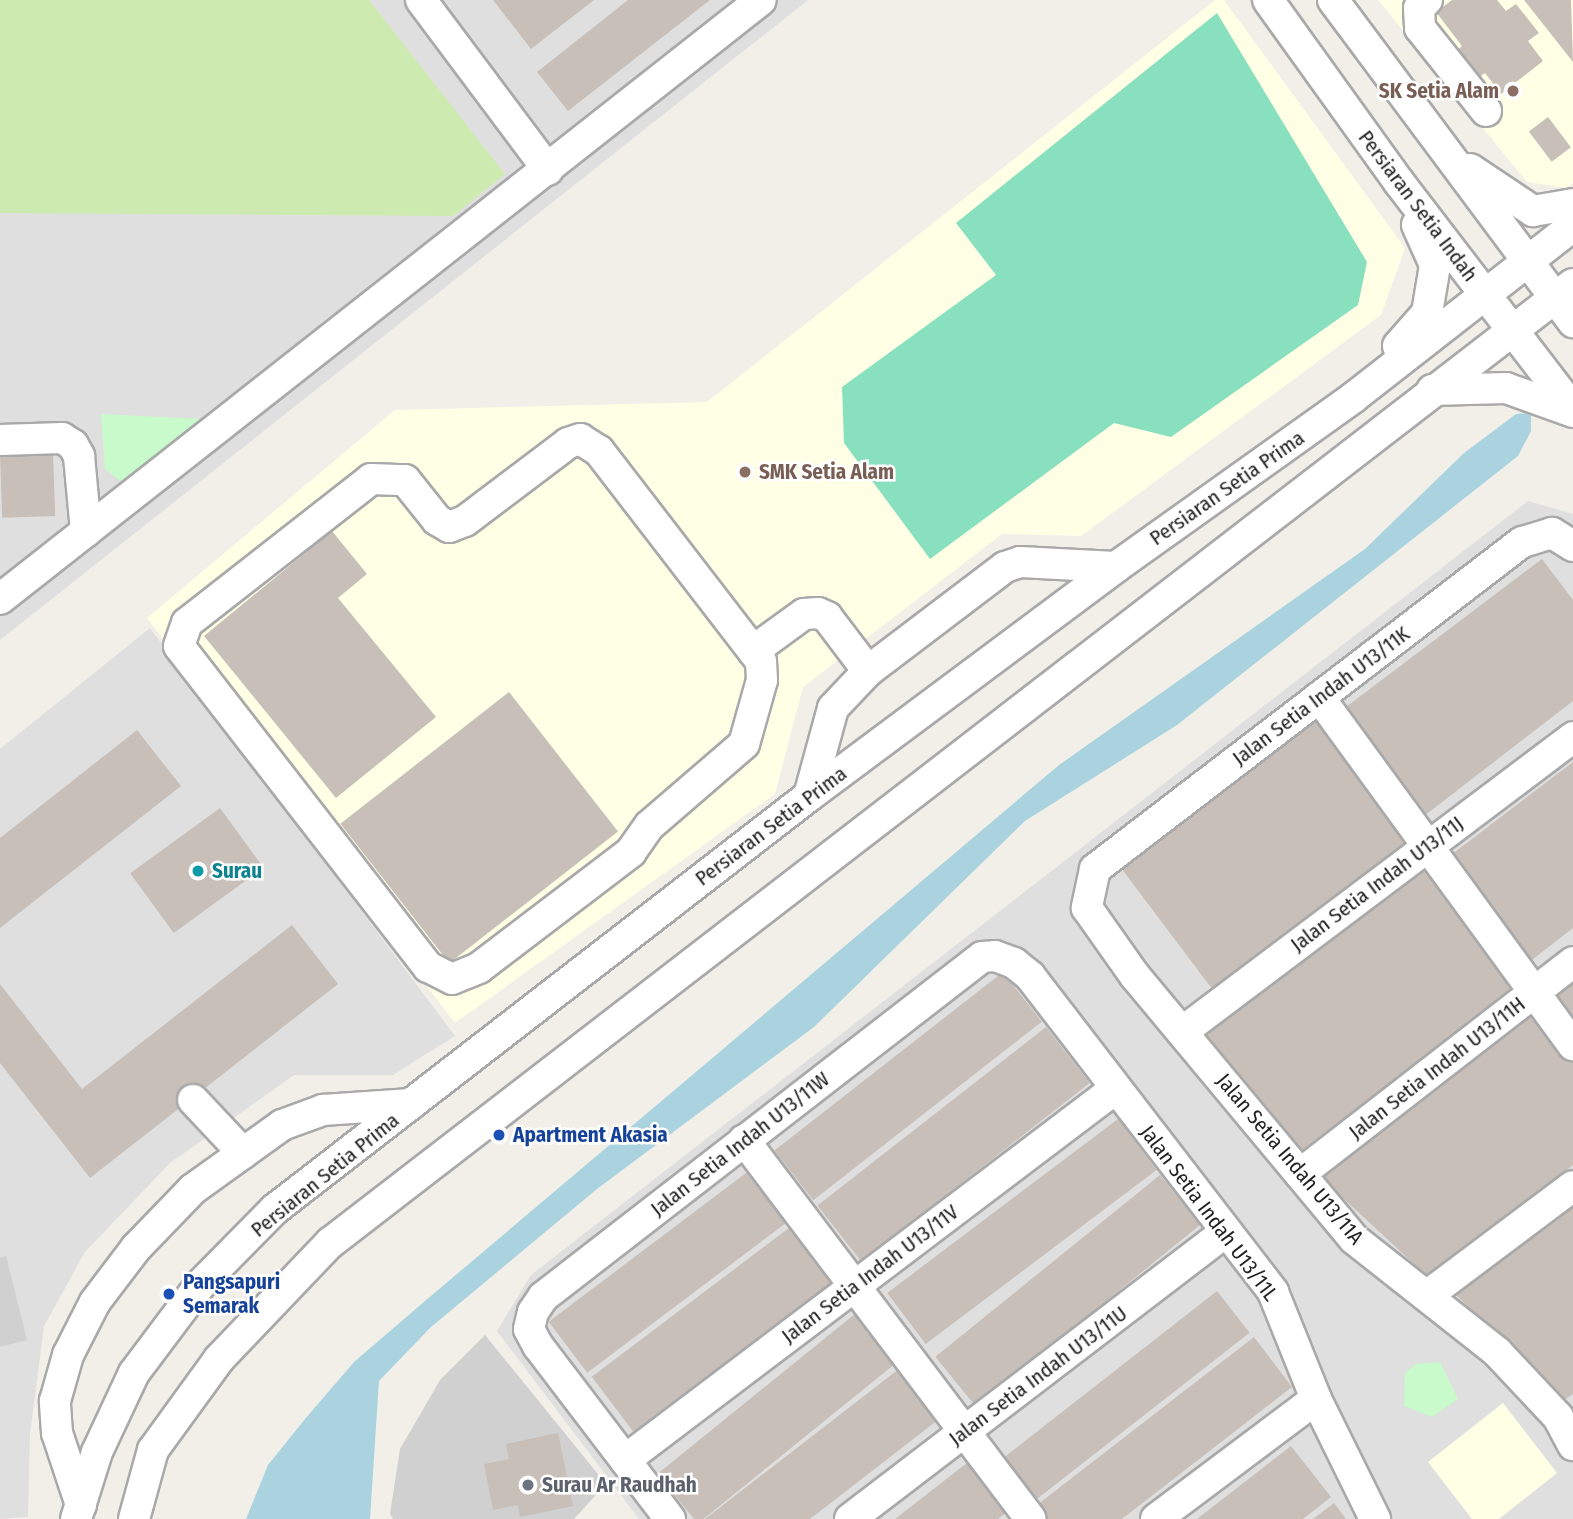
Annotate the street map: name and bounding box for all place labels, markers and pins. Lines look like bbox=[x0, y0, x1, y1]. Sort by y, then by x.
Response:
place label: SK Setia Alam bbox=[1379, 78, 1499, 104]
marker: SK Setia Alam bbox=[1505, 83, 1521, 99]
place label: SMK Setia Alam bbox=[759, 459, 894, 485]
marker: SMK Setia Alam bbox=[737, 464, 753, 480]
place label: Surau bbox=[212, 858, 262, 884]
marker: Surau bbox=[190, 863, 206, 879]
place label: Apartment Akasia bbox=[513, 1122, 668, 1148]
marker: Apartment Akasia bbox=[491, 1127, 507, 1143]
place label: Pangsapuri Semarak bbox=[183, 1269, 280, 1319]
marker: Pangsapuri Semarak bbox=[161, 1286, 177, 1302]
place label: Surau Ar Raudhah bbox=[542, 1472, 697, 1498]
marker: Surau Ar Raudhah bbox=[520, 1477, 536, 1493]

